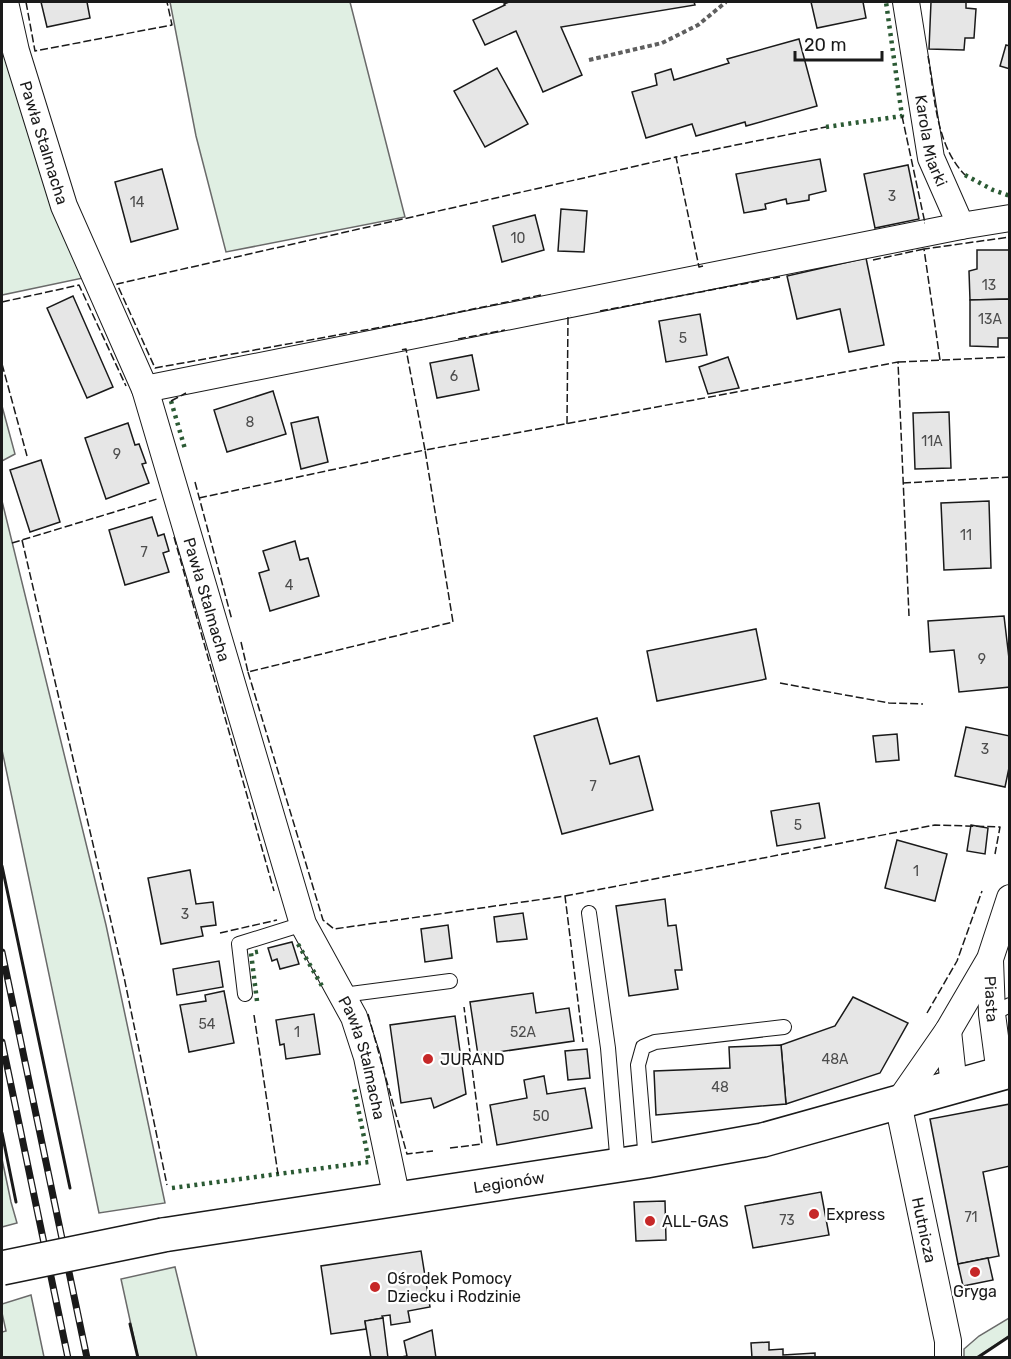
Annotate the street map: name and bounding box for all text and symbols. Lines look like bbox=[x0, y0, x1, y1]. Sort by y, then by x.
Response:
scale bar bbox=[795, 24, 882, 62]
text: 20 m bbox=[804, 34, 846, 56]
street label: Pawła Stalmacha bbox=[16, 78, 72, 207]
street label: Karola Miarki bbox=[912, 93, 952, 189]
house number: 3 bbox=[888, 188, 896, 205]
house number: 14 bbox=[130, 194, 145, 211]
house number: 10 bbox=[511, 230, 526, 247]
house number: 13 bbox=[982, 277, 996, 294]
house number: 13A bbox=[978, 311, 1003, 328]
house number: 5 bbox=[679, 330, 687, 347]
house number: 6 bbox=[450, 368, 458, 385]
house number: 8 bbox=[246, 414, 255, 431]
house number: 11A bbox=[921, 433, 943, 450]
house number: 9 bbox=[113, 446, 121, 463]
house number: 11 bbox=[960, 527, 972, 544]
street label: Pawła Stalmacha bbox=[180, 535, 234, 664]
house number: 7 bbox=[140, 544, 148, 561]
house number: 4 bbox=[285, 577, 294, 594]
house number: 9 bbox=[978, 651, 986, 668]
house number: 3 bbox=[981, 741, 989, 758]
house number: 7 bbox=[589, 778, 597, 795]
house number: 5 bbox=[794, 817, 802, 834]
house number: 1 bbox=[913, 863, 919, 880]
house number: 3 bbox=[181, 906, 189, 923]
street label: Piasta bbox=[981, 976, 1002, 1023]
street label: Pawła Stalmacha bbox=[335, 993, 389, 1121]
house number: 54 bbox=[198, 1016, 216, 1033]
house number: 1 bbox=[294, 1024, 300, 1041]
house number: 52A bbox=[510, 1024, 537, 1041]
place label: JURAND bbox=[440, 1050, 505, 1069]
house number: 48A bbox=[822, 1051, 849, 1068]
marker: JURAND bbox=[421, 1052, 435, 1066]
house number: 48 bbox=[711, 1079, 729, 1096]
house number: 50 bbox=[532, 1108, 550, 1125]
street label: Legionów bbox=[472, 1167, 546, 1197]
street label: Hutnicza bbox=[908, 1195, 940, 1265]
place label: Express bbox=[826, 1205, 885, 1224]
marker: Express bbox=[807, 1207, 821, 1221]
house number: 71 bbox=[964, 1209, 978, 1226]
place label: ALL-GAS bbox=[662, 1212, 729, 1231]
house number: 73 bbox=[779, 1212, 795, 1229]
marker: ALL-GAS bbox=[643, 1214, 657, 1228]
marker: Gryga bbox=[968, 1265, 982, 1279]
place label: Ośrodek Pomocy Dziecku i Rodzinie bbox=[387, 1269, 521, 1306]
marker: Ośrodek Pomocy Dziecku i Rodzinie bbox=[368, 1280, 382, 1294]
place label: Gryga bbox=[953, 1282, 997, 1301]

